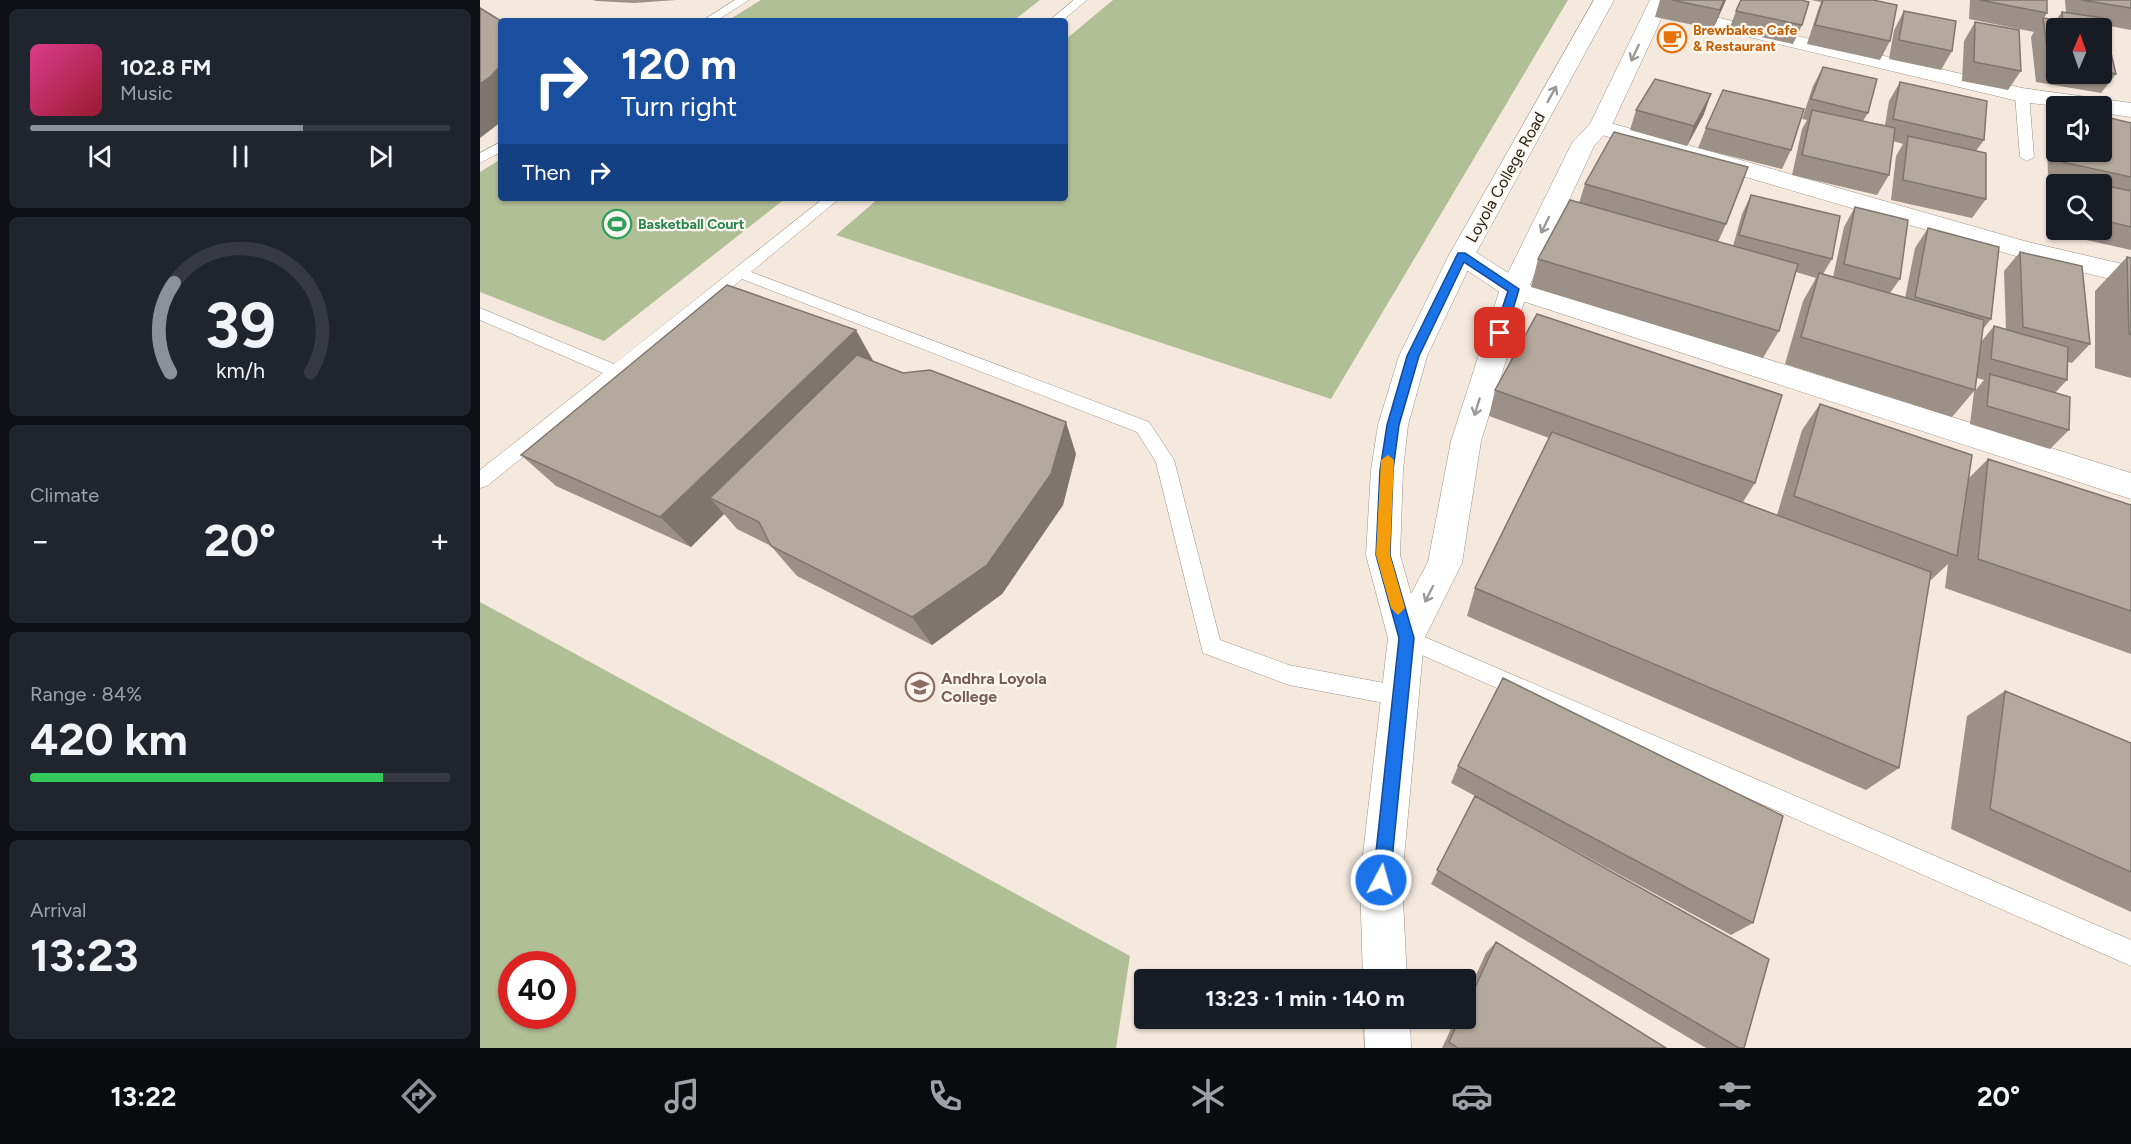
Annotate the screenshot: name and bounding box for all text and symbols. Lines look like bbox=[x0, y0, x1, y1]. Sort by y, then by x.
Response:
north arrow bbox=[2046, 18, 2112, 84]
map controls bbox=[2046, 18, 2112, 240]
cafe icon: Brewbakes Cafe & Restaurant bbox=[1656, 22, 1688, 54]
place label: Brewbakes Cafe & Restaurant bbox=[1693, 22, 1798, 55]
text: 120 m bbox=[621, 39, 737, 90]
icon: right bbox=[522, 42, 600, 120]
one-way arrow bbox=[1628, 43, 1640, 61]
text: 102.8 FM bbox=[120, 54, 211, 81]
text: Music bbox=[120, 81, 173, 105]
one-way arrow bbox=[1546, 86, 1558, 103]
text: Turn right bbox=[621, 90, 737, 123]
button: sound bbox=[2046, 96, 2112, 162]
street label: Loyola College Road bbox=[1462, 109, 1549, 246]
icon: previous bbox=[84, 140, 117, 173]
icon: pause bbox=[224, 140, 257, 173]
icon: next bbox=[364, 140, 397, 173]
icon: right bbox=[583, 156, 616, 189]
text: Then bbox=[522, 159, 571, 186]
button: search bbox=[2046, 174, 2112, 240]
sports icon: Basketball Court bbox=[601, 208, 633, 240]
one-way arrow bbox=[1538, 215, 1550, 233]
place label: Basketball Court bbox=[638, 216, 745, 233]
text: 39 bbox=[205, 288, 275, 363]
pin bbox=[1474, 307, 1525, 358]
icon: arrive bbox=[1483, 316, 1516, 349]
text: km/h bbox=[216, 359, 264, 384]
one-way arrow bbox=[1471, 397, 1482, 416]
text: Climate bbox=[30, 483, 99, 507]
text: 20° bbox=[204, 513, 276, 567]
text: − bbox=[30, 521, 51, 560]
text: + bbox=[429, 521, 450, 560]
one-way arrow bbox=[1422, 585, 1434, 603]
place label: Andhra Loyola College bbox=[941, 669, 1047, 706]
school or university icon: Andhra Loyola College bbox=[904, 671, 936, 703]
text: Range · 84% bbox=[30, 682, 142, 706]
text: 420 km bbox=[30, 712, 188, 766]
position arrow bbox=[1349, 848, 1413, 912]
text: Arrival bbox=[30, 898, 86, 922]
text: 13:23 bbox=[30, 928, 139, 982]
speed limit sign: 40 bbox=[498, 951, 576, 1029]
text: 13:23 · 1 min · 140 m bbox=[1205, 985, 1405, 1012]
icon: directions bbox=[398, 1075, 440, 1117]
icon: music bbox=[661, 1075, 703, 1117]
icon: phone bbox=[924, 1075, 966, 1117]
icon: climate bbox=[1187, 1075, 1229, 1117]
icon: car bbox=[1451, 1075, 1493, 1117]
icon: filters bbox=[1714, 1075, 1756, 1117]
text: 13:22 bbox=[111, 1080, 176, 1113]
text: 20° bbox=[1977, 1080, 2020, 1113]

